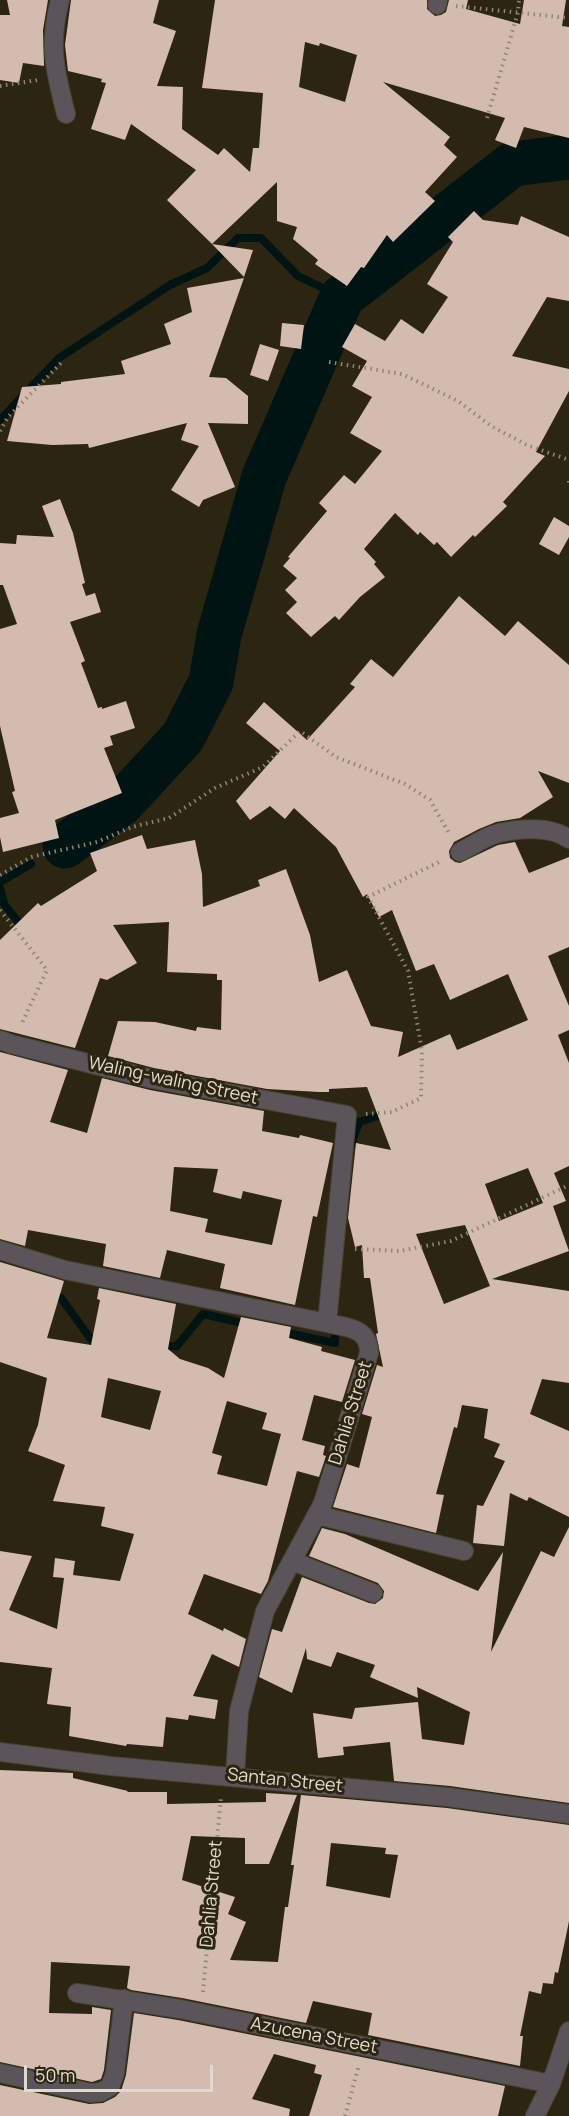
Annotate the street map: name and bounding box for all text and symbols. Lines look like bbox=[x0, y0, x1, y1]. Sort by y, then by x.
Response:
street label: Waling-waling Street bbox=[86, 1052, 260, 1110]
street label: Dahlia Street bbox=[325, 1358, 377, 1468]
street label: Santan Street bbox=[226, 1764, 344, 1798]
street label: Dahlia Street bbox=[197, 1839, 227, 1949]
street label: Azucena Street bbox=[249, 2013, 379, 2059]
scale bar bbox=[27, 2053, 216, 2091]
text: 50 m bbox=[35, 2063, 75, 2087]

